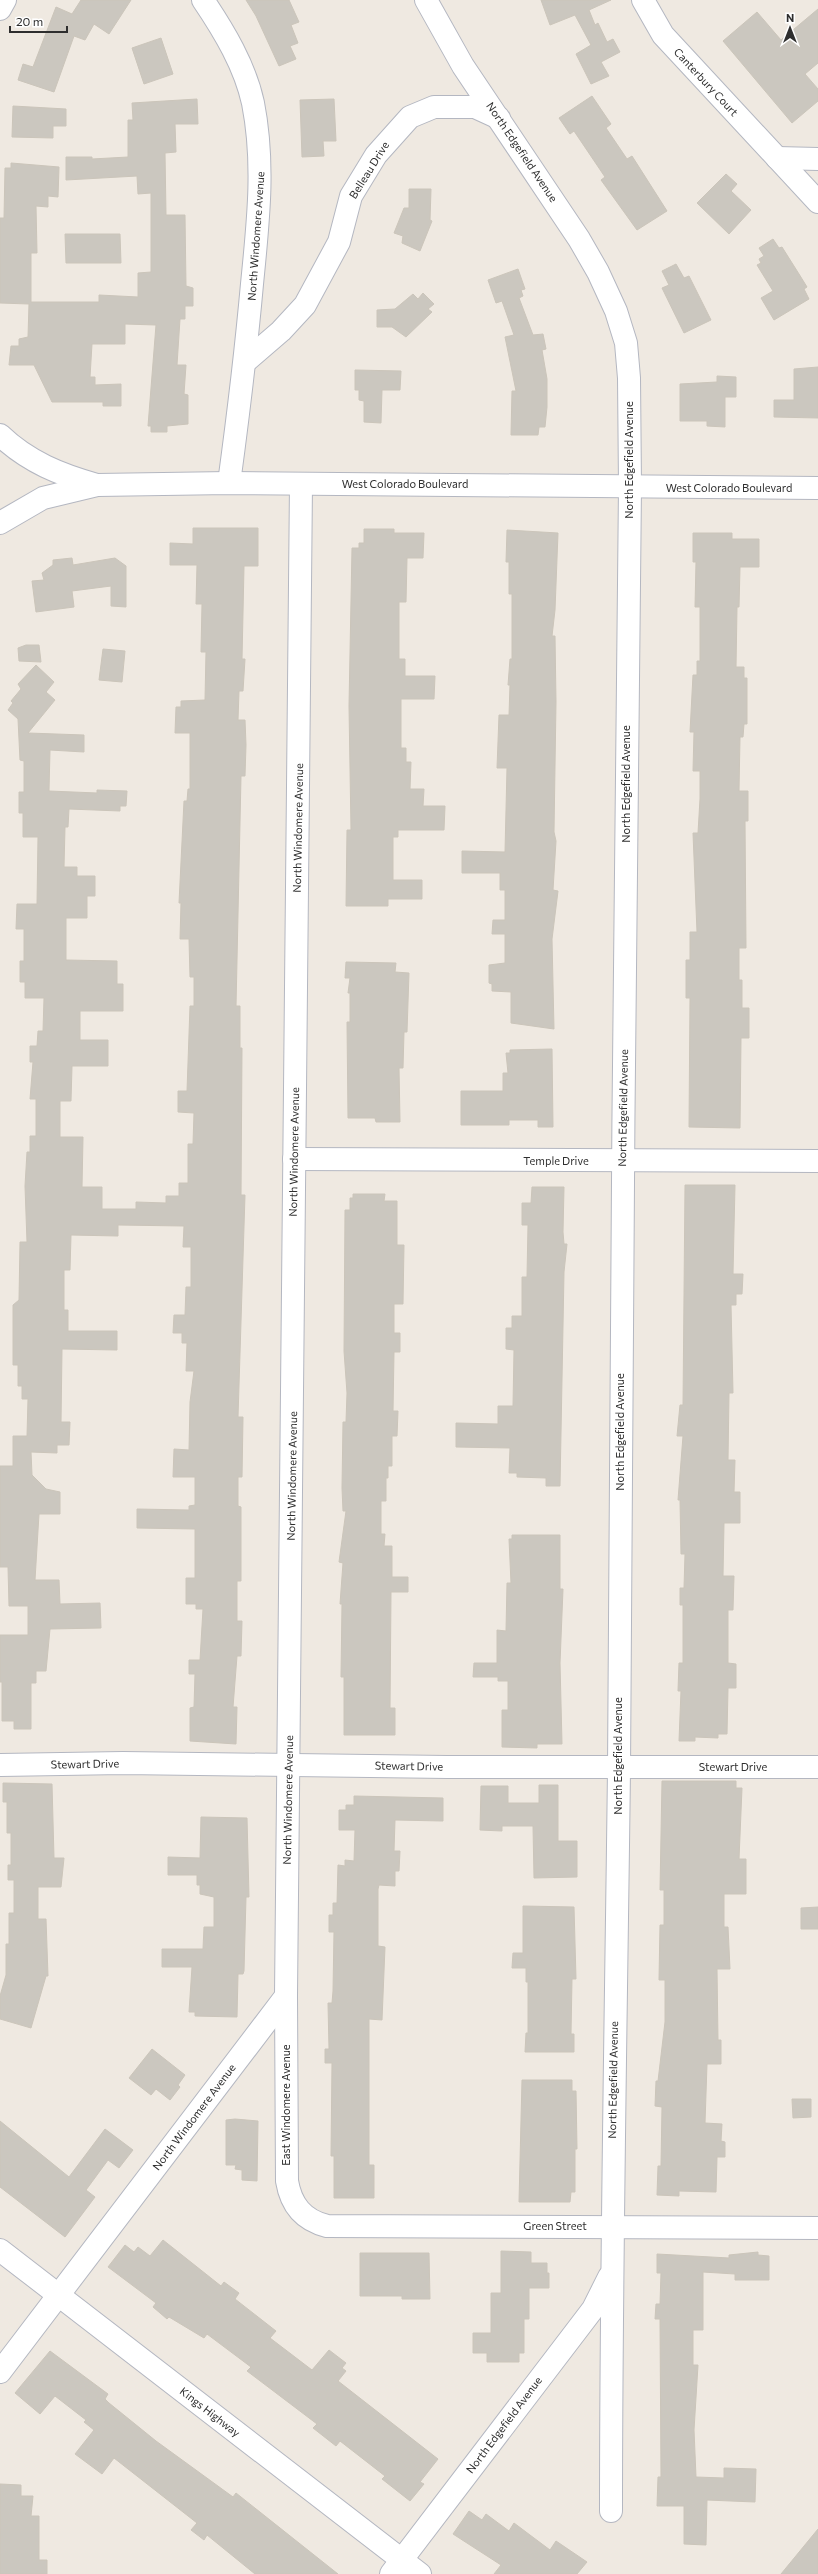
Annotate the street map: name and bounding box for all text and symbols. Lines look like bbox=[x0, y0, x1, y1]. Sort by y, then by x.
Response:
scale bar bbox=[10, 8, 67, 34]
north arrow bbox=[770, 8, 810, 48]
text: N bbox=[786, 11, 794, 24]
text: 20 m bbox=[16, 14, 43, 28]
street label: Canterbury Court bbox=[672, 45, 742, 119]
street label: North Edgefield Avenue bbox=[484, 99, 561, 204]
street label: Belleau Drive bbox=[346, 139, 391, 201]
street label: North Windomere Avenue bbox=[244, 171, 267, 301]
street label: North Edgefield Avenue bbox=[622, 401, 635, 519]
street label: West Colorado Boulevard bbox=[342, 477, 468, 490]
street label: West Colorado Boulevard bbox=[666, 481, 792, 494]
street label: North Edgefield Avenue bbox=[619, 725, 632, 843]
street label: North Windomere Avenue bbox=[290, 763, 305, 893]
street label: North Edgefield Avenue bbox=[615, 1049, 630, 1167]
street label: North Windomere Avenue bbox=[286, 1087, 301, 1217]
street label: Temple Drive bbox=[523, 1154, 589, 1167]
street label: North Edgefield Avenue bbox=[613, 1373, 626, 1491]
street label: North Windomere Avenue bbox=[284, 1411, 299, 1541]
street label: North Edgefield Avenue bbox=[611, 1697, 624, 1815]
street label: North Windomere Avenue bbox=[280, 1735, 295, 1865]
street label: Stewart Drive bbox=[51, 1756, 120, 1771]
street label: Stewart Drive bbox=[375, 1758, 444, 1773]
street label: Stewart Drive bbox=[699, 1760, 767, 1773]
street label: North Edgefield Avenue bbox=[605, 2021, 620, 2139]
street label: East Windomere Avenue bbox=[279, 2044, 292, 2166]
street label: North Windomere Avenue bbox=[149, 2061, 238, 2172]
street label: Green Street bbox=[523, 2219, 587, 2232]
street label: North Edgefield Avenue bbox=[463, 2374, 544, 2476]
street label: Kings Highway bbox=[178, 2384, 243, 2439]

